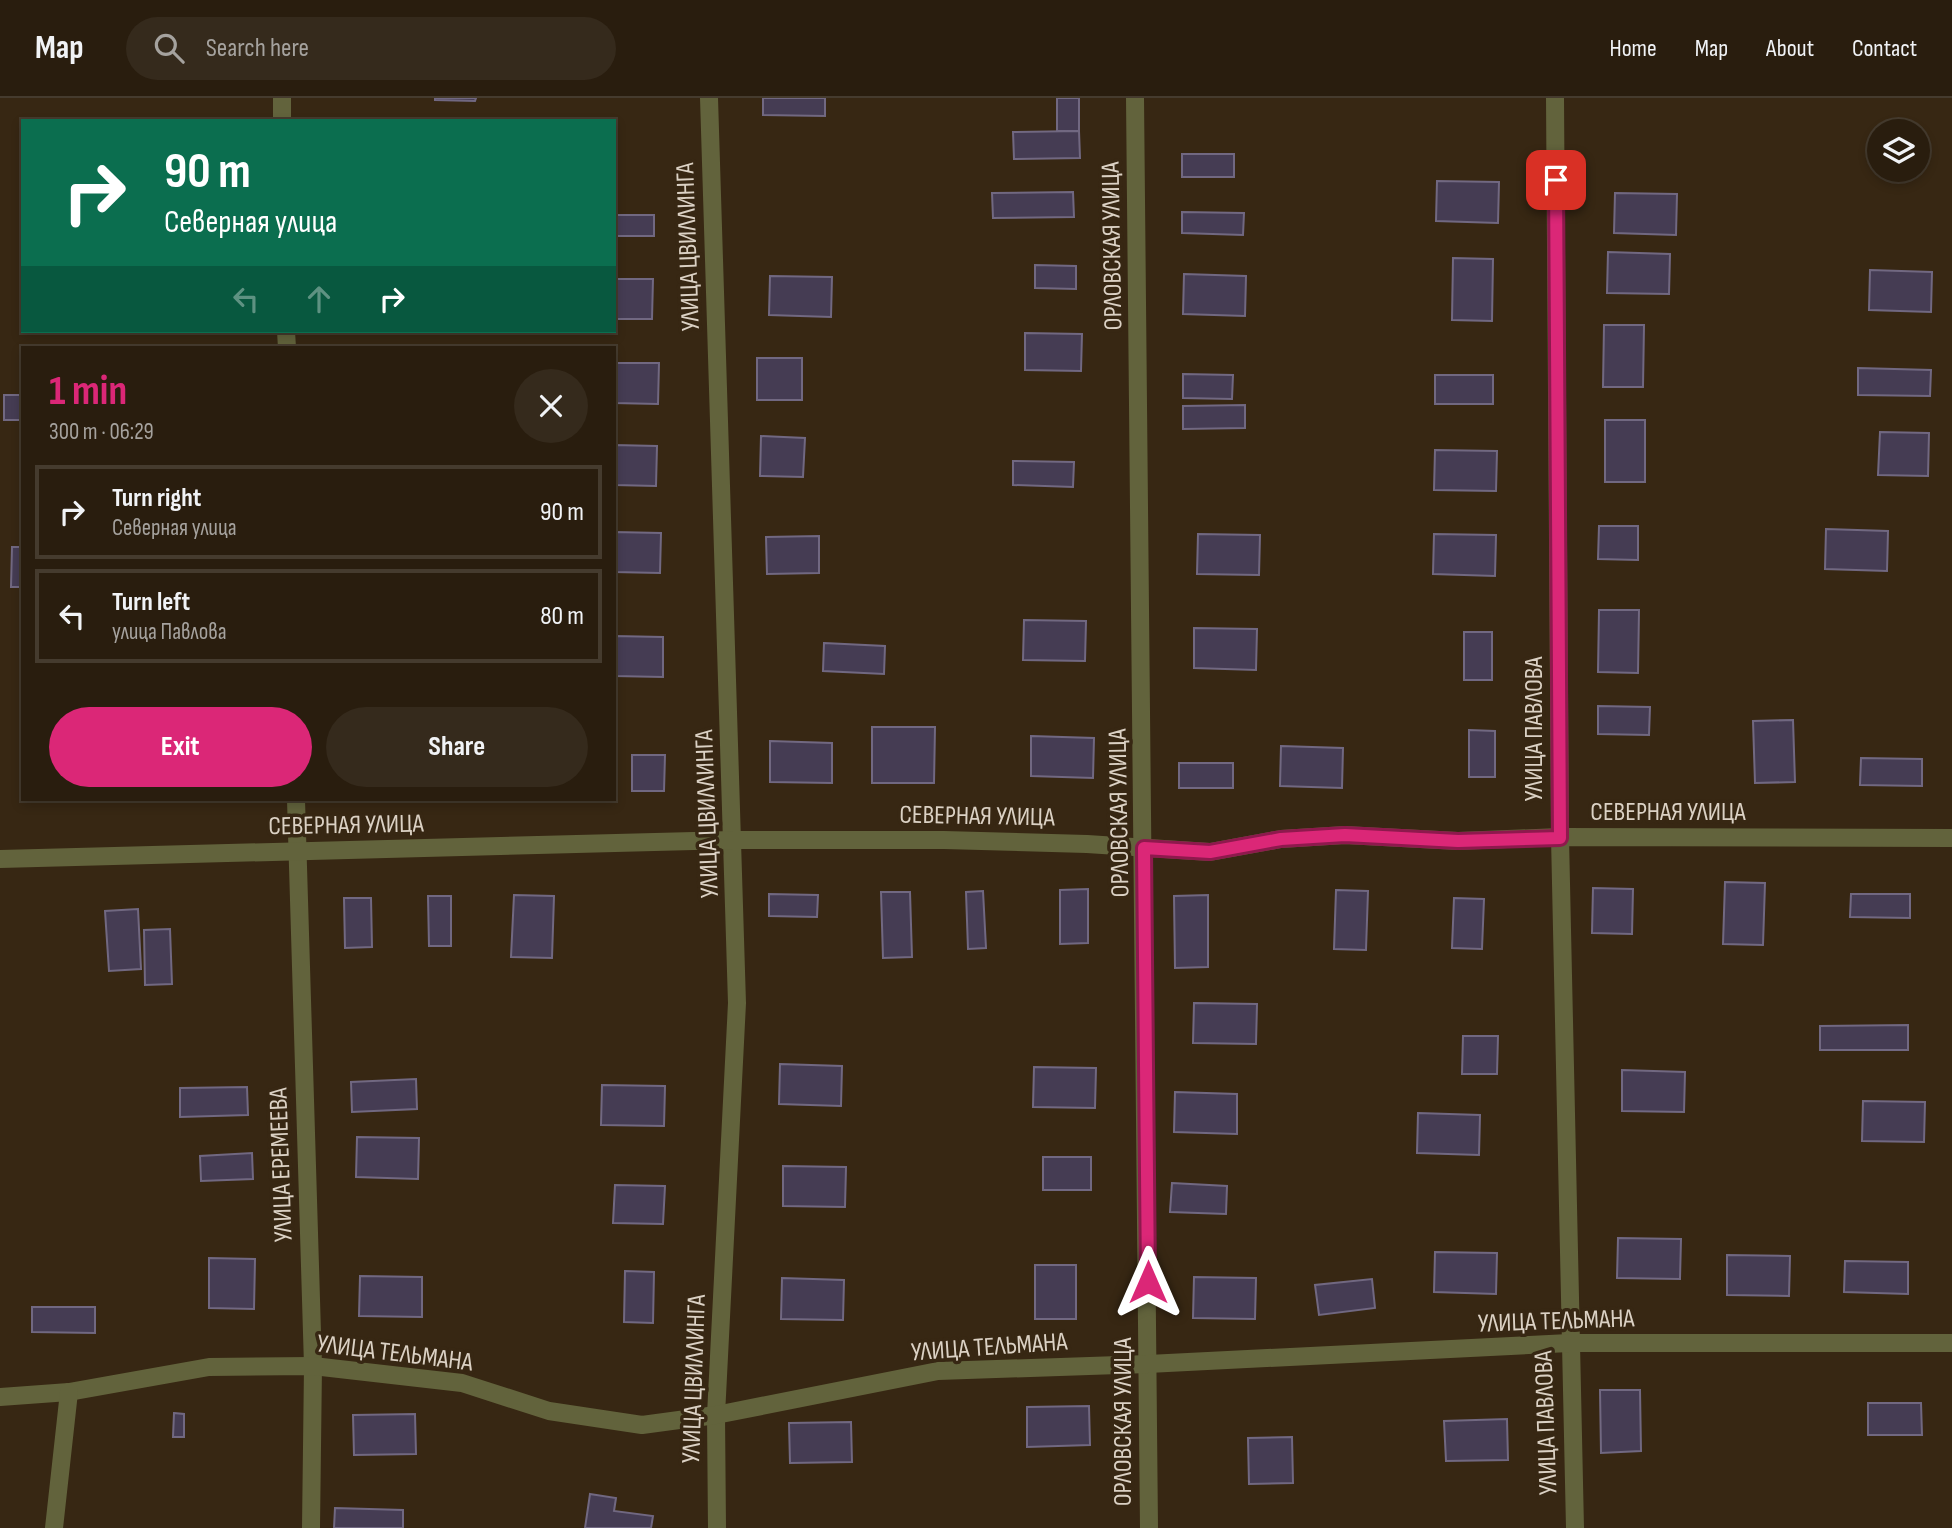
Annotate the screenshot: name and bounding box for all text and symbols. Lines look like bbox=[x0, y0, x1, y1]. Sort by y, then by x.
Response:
search box bbox=[126, 17, 616, 80]
text: Map bbox=[35, 28, 84, 68]
icon: search bbox=[150, 29, 188, 67]
text: Search here bbox=[206, 33, 309, 64]
text: Home bbox=[1609, 34, 1657, 63]
text: Map bbox=[1695, 34, 1728, 63]
text: About bbox=[1766, 34, 1814, 63]
text: Contact bbox=[1852, 34, 1917, 63]
map controls bbox=[1867, 119, 1930, 182]
button: layers bbox=[1867, 119, 1930, 182]
text: 90 m bbox=[164, 143, 251, 202]
icon: right bbox=[49, 147, 140, 238]
pin bbox=[1526, 150, 1586, 210]
street label: УЛИЦА ЦВИЛЛИНГА bbox=[670, 161, 707, 332]
street label: ОРЛОВСКАЯ УЛИЦА bbox=[1096, 161, 1129, 331]
icon: arrive bbox=[1537, 161, 1575, 199]
text: Северная улица bbox=[164, 203, 337, 242]
icon: left bbox=[227, 280, 265, 318]
icon: ahead bbox=[300, 280, 338, 318]
icon: right bbox=[373, 280, 411, 318]
text: 1 min bbox=[49, 366, 127, 417]
button: close bbox=[514, 369, 588, 443]
text: 300 m · 06:29 bbox=[49, 418, 154, 446]
text: Turn right bbox=[112, 483, 201, 514]
icon: right bbox=[53, 493, 91, 531]
text: 90 m bbox=[540, 497, 584, 528]
text: Северная улица bbox=[112, 514, 237, 542]
text: Turn left bbox=[112, 587, 190, 618]
icon: left bbox=[53, 597, 91, 635]
text: 80 m bbox=[540, 601, 584, 632]
text: улица Павлова bbox=[112, 618, 227, 646]
street label: УЛИЦА ПАВЛОВА bbox=[1519, 656, 1550, 801]
button: Exit bbox=[49, 707, 312, 787]
button: Share bbox=[326, 707, 588, 787]
street label: УЛИЦА ЦВИЛЛИНГА bbox=[689, 728, 726, 899]
street label: ОРЛОВСКАЯ УЛИЦА bbox=[1103, 728, 1136, 898]
street label: СЕВЕРНАЯ УЛИЦА bbox=[1590, 797, 1747, 828]
street label: СЕВЕРНАЯ УЛИЦА bbox=[899, 800, 1056, 833]
street label: СЕВЕРНАЯ УЛИЦА bbox=[268, 809, 425, 842]
street label: УЛИЦА ЕРЕМЕЕВА bbox=[263, 1086, 300, 1243]
position arrow bbox=[1111, 1245, 1185, 1319]
street label: УЛИЦА ЦВИЛЛИНГА bbox=[676, 1293, 713, 1464]
street label: УЛИЦА ТЕЛЬМАНА bbox=[1477, 1303, 1636, 1340]
street label: УЛИЦА ТЕЛЬМАНА bbox=[910, 1327, 1069, 1368]
street label: УЛИЦА ТЕЛЬМАНА bbox=[315, 1329, 475, 1379]
street label: ОРЛОВСКАЯ УЛИЦА bbox=[1108, 1337, 1139, 1506]
street label: УЛИЦА ПАВЛОВА bbox=[1528, 1349, 1565, 1496]

